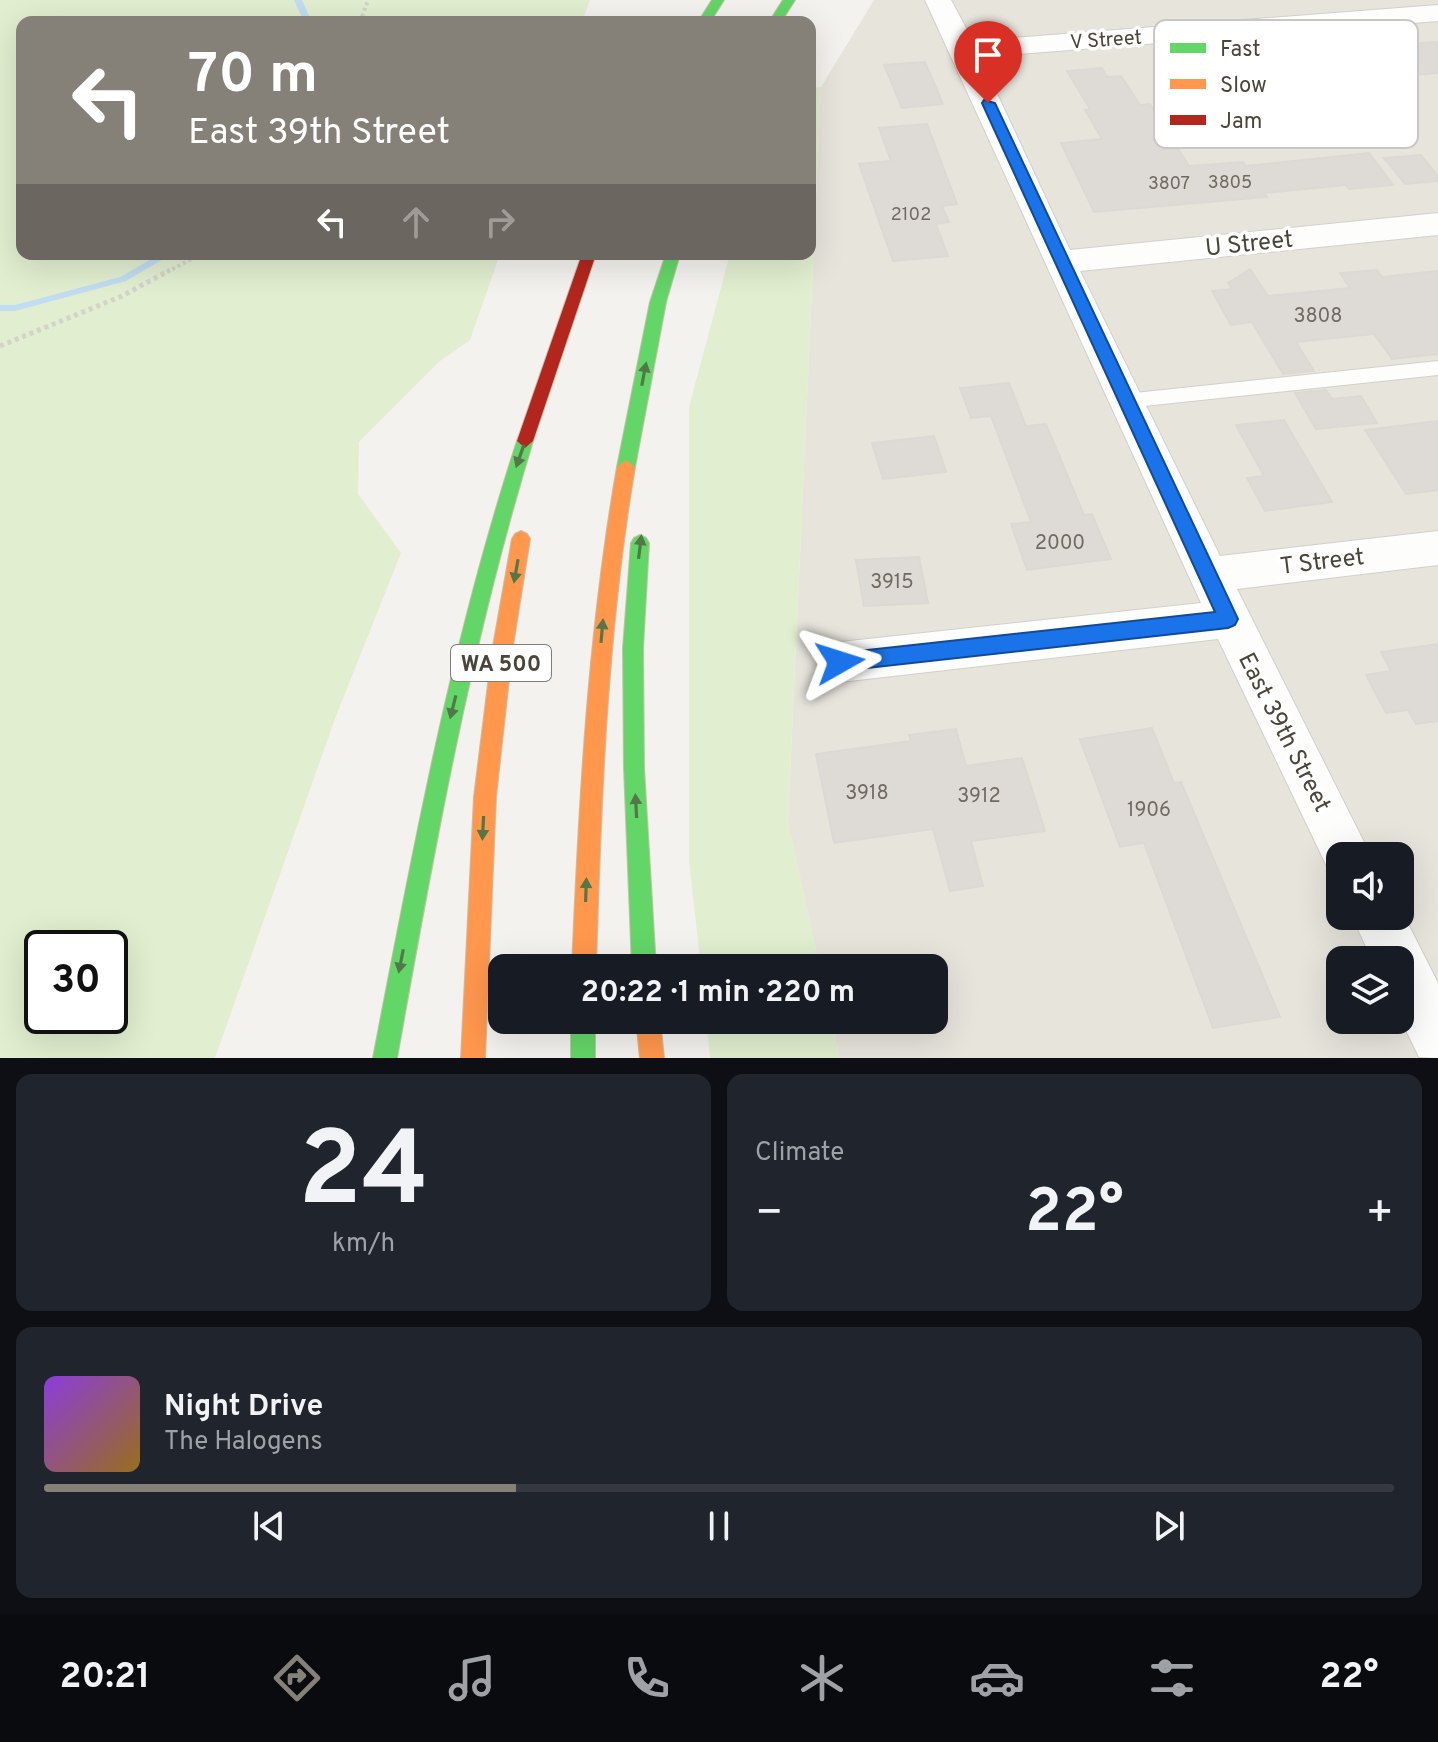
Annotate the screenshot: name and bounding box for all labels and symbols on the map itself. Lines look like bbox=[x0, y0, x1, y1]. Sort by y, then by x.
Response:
legend bbox=[1154, 20, 1418, 148]
pin bbox=[954, 21, 1022, 103]
street label: V Street bbox=[1069, 26, 1143, 56]
text: Fast bbox=[1220, 37, 1261, 64]
text: Slow bbox=[1220, 73, 1267, 100]
text: Jam bbox=[1220, 109, 1263, 136]
house number: 3805 bbox=[1208, 172, 1252, 195]
house number: 3807 bbox=[1148, 173, 1190, 196]
house number: 2102 bbox=[891, 204, 931, 227]
street label: U Street bbox=[1204, 225, 1295, 265]
house number: 3808 bbox=[1293, 304, 1343, 330]
one-way arrow bbox=[639, 362, 651, 387]
one-way arrow bbox=[513, 444, 525, 468]
house number: 2000 bbox=[1035, 531, 1085, 557]
one-way arrow bbox=[634, 534, 647, 559]
street label: T Street bbox=[1278, 543, 1366, 583]
one-way arrow bbox=[509, 558, 521, 583]
house number: 3915 bbox=[870, 570, 914, 596]
one-way arrow bbox=[596, 618, 609, 643]
position arrow bbox=[798, 620, 882, 704]
road number: WA 500 bbox=[451, 645, 551, 681]
street label: East 39th Street bbox=[1230, 648, 1336, 818]
one-way arrow bbox=[447, 694, 459, 719]
house number: 3918 bbox=[845, 781, 889, 807]
house number: 3912 bbox=[957, 784, 1001, 810]
one-way arrow bbox=[629, 793, 642, 818]
house number: 1906 bbox=[1127, 798, 1171, 824]
one-way arrow bbox=[476, 816, 489, 841]
one-way arrow bbox=[580, 877, 593, 902]
speed limit sign: 30 bbox=[24, 930, 128, 1034]
one-way arrow bbox=[394, 949, 407, 974]

